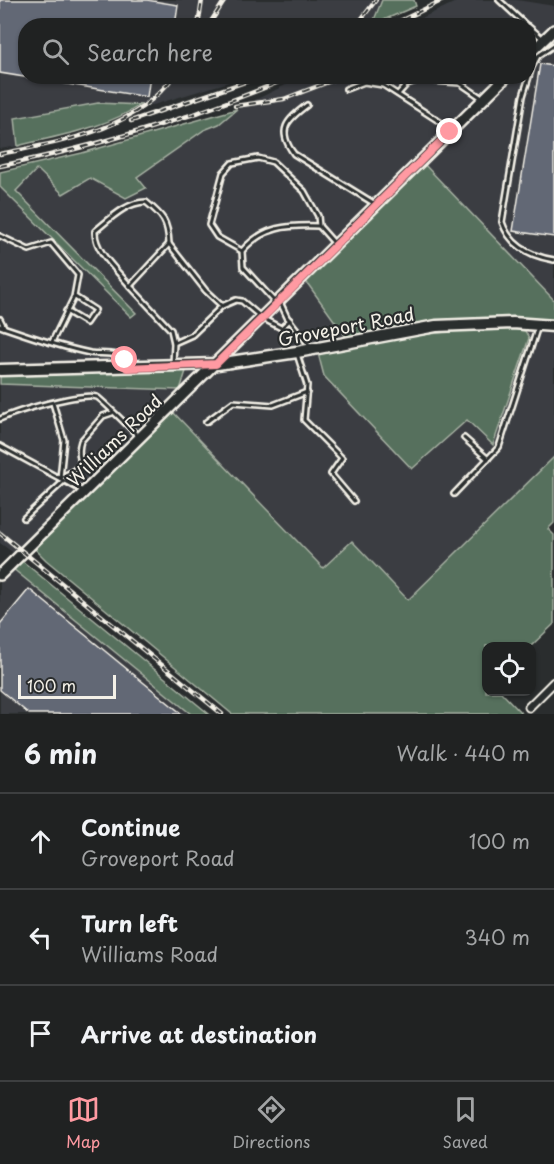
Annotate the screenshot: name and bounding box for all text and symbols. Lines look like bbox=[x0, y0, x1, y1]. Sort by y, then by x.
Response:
search box bbox=[18, 18, 536, 84]
icon: search bbox=[39, 35, 72, 68]
text: Search here bbox=[87, 35, 213, 68]
route end bbox=[436, 118, 462, 144]
street label: Groveport Road bbox=[276, 300, 416, 352]
route start bbox=[111, 346, 137, 372]
street label: Williams Road bbox=[60, 387, 168, 493]
map controls bbox=[482, 642, 536, 696]
button: locate bbox=[482, 642, 536, 696]
scale bar bbox=[18, 672, 116, 700]
text: 100 m bbox=[27, 673, 76, 697]
text: 6 min bbox=[24, 734, 97, 773]
text: Walk · 440 m bbox=[397, 738, 530, 768]
text: Continue bbox=[81, 810, 180, 843]
icon: ahead bbox=[24, 825, 57, 858]
text: 100 m bbox=[469, 826, 530, 856]
text: Groveport Road bbox=[81, 843, 235, 873]
text: Turn left bbox=[81, 906, 178, 939]
icon: left bbox=[24, 921, 57, 954]
text: 340 m bbox=[465, 922, 530, 952]
text: Williams Road bbox=[81, 939, 218, 969]
icon: arrive bbox=[24, 1017, 57, 1050]
text: Arrive at destination bbox=[81, 1017, 317, 1050]
tab: Map bbox=[66, 1093, 100, 1153]
tab: Directions bbox=[232, 1093, 310, 1153]
tab: Saved bbox=[442, 1093, 488, 1153]

